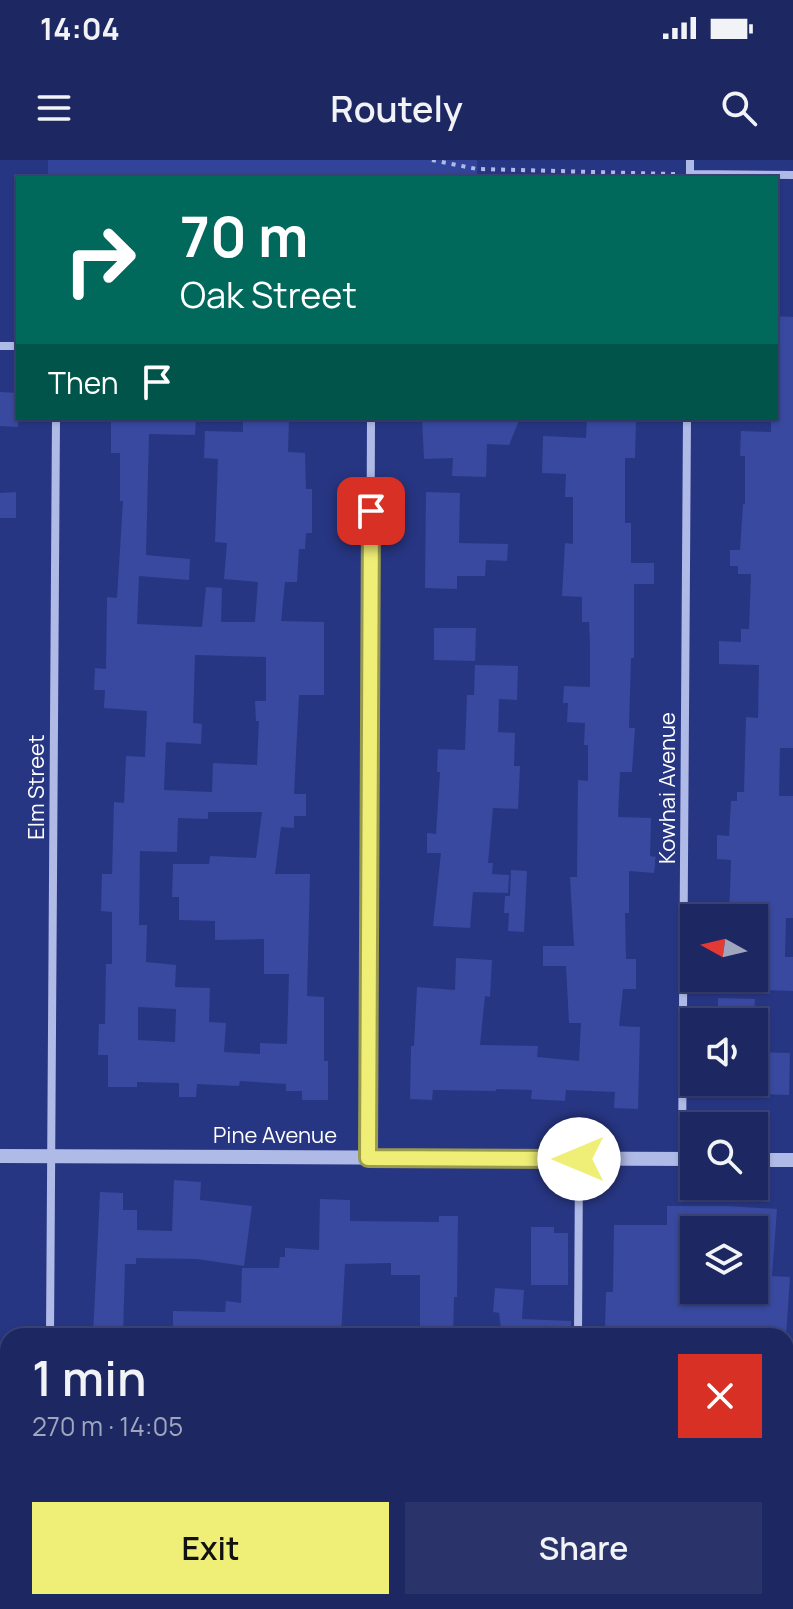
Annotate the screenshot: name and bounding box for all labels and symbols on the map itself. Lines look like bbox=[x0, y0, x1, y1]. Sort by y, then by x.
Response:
pin bbox=[337, 477, 405, 545]
street label: Kowhai Avenue bbox=[652, 712, 682, 864]
street label: Elm Street bbox=[21, 734, 51, 840]
north arrow bbox=[680, 904, 768, 992]
position arrow bbox=[537, 1117, 621, 1201]
street label: Pine Avenue bbox=[213, 1120, 337, 1150]

